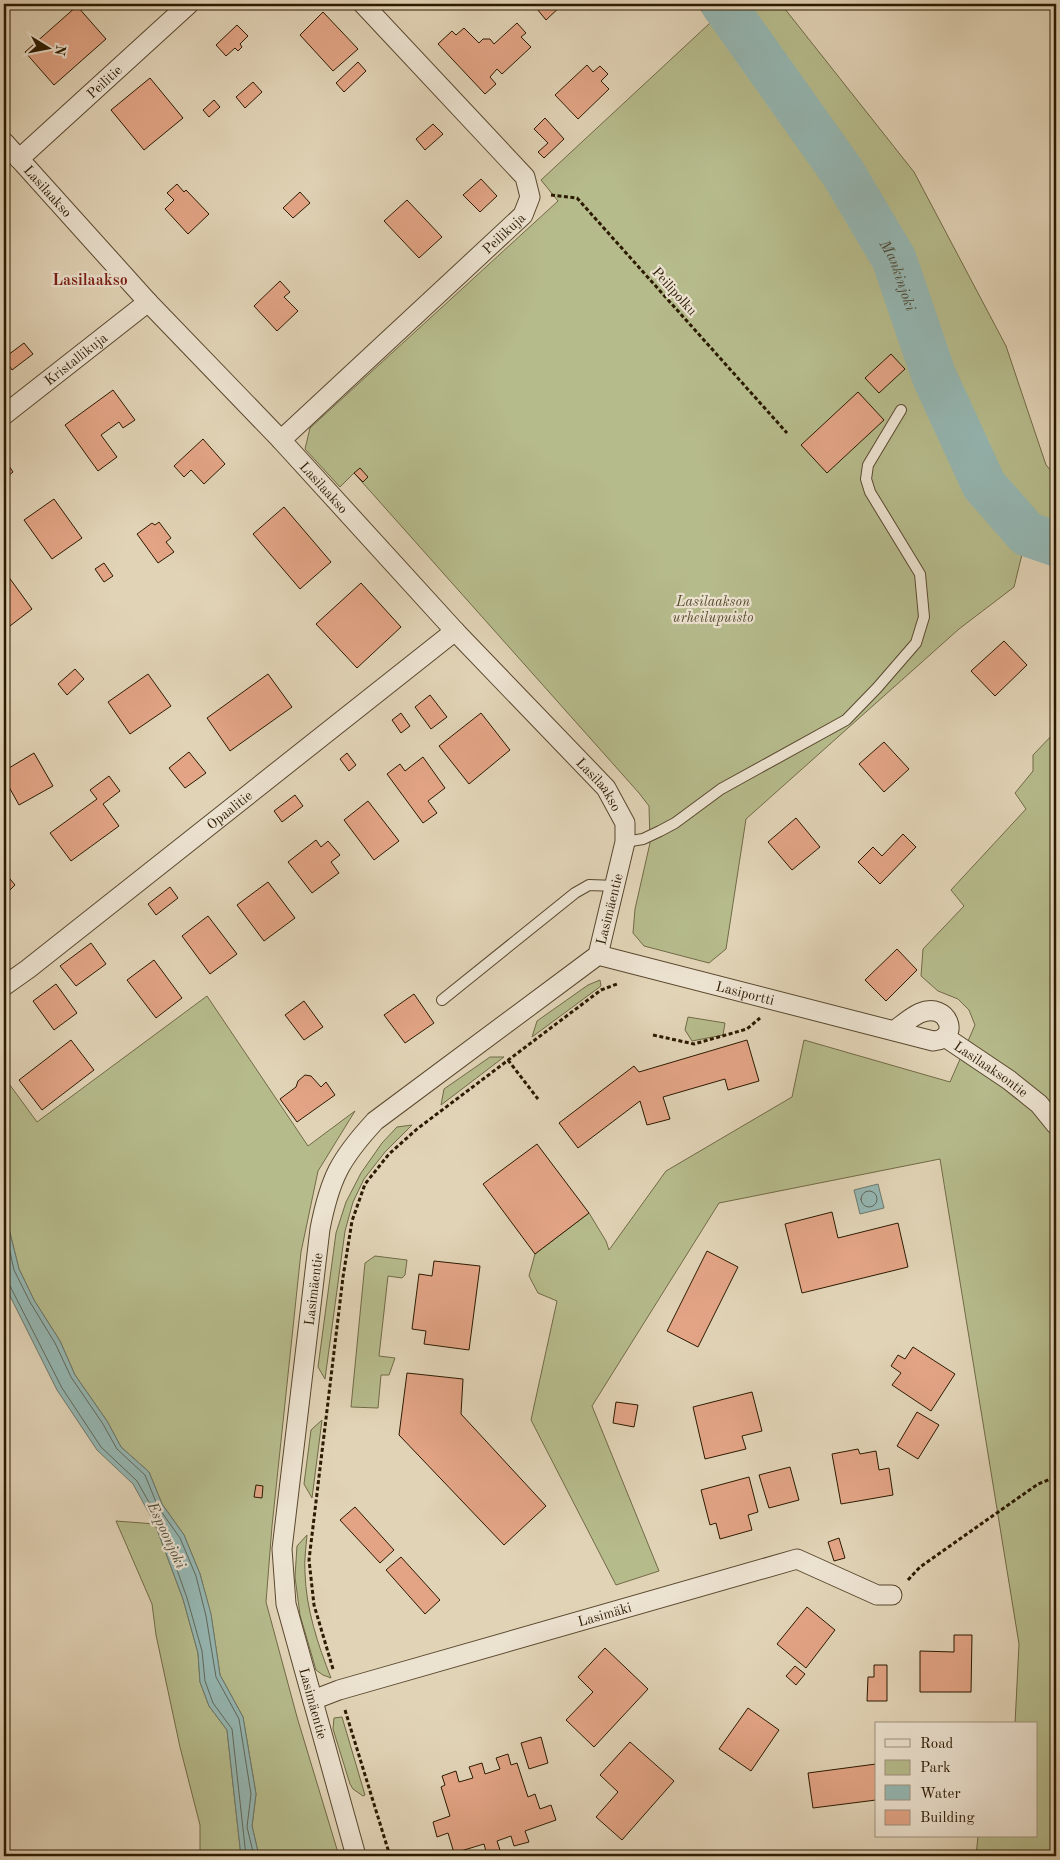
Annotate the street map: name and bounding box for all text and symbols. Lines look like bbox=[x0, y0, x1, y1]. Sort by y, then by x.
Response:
north arrow bbox=[22, 22, 72, 72]
text: N bbox=[52, 44, 68, 57]
street label: Peilitie bbox=[85, 63, 125, 101]
street label: Lasilaakso bbox=[21, 163, 74, 220]
street label: Peilikuja bbox=[480, 211, 528, 257]
water label: Mankinjoki bbox=[875, 237, 917, 313]
street label: Peilipolku bbox=[649, 265, 700, 319]
district label: Lasilaakso bbox=[52, 273, 128, 289]
street label: Kristallikuja bbox=[42, 331, 110, 388]
street label: Lasilaakso bbox=[297, 460, 350, 516]
park label: Lasilaakson urheilupuisto bbox=[673, 595, 753, 626]
street label: Lasilaakso bbox=[573, 756, 623, 814]
street label: Opaalitie bbox=[204, 788, 255, 833]
street label: Lasimäentie bbox=[594, 872, 626, 947]
street label: Lasiportti bbox=[714, 980, 776, 1008]
street label: Lasilaaksontie bbox=[951, 1039, 1030, 1100]
street label: Lasimäentie bbox=[303, 1252, 325, 1326]
water label: Espoonjoki bbox=[143, 1499, 188, 1571]
street label: Lasimäki bbox=[576, 1601, 633, 1629]
street label: Lasimäentie bbox=[296, 1666, 329, 1741]
legend bbox=[875, 1722, 1038, 1838]
text: Road bbox=[920, 1737, 954, 1752]
text: Park bbox=[920, 1761, 951, 1776]
text: Water bbox=[920, 1787, 961, 1802]
text: Building bbox=[920, 1811, 975, 1826]

